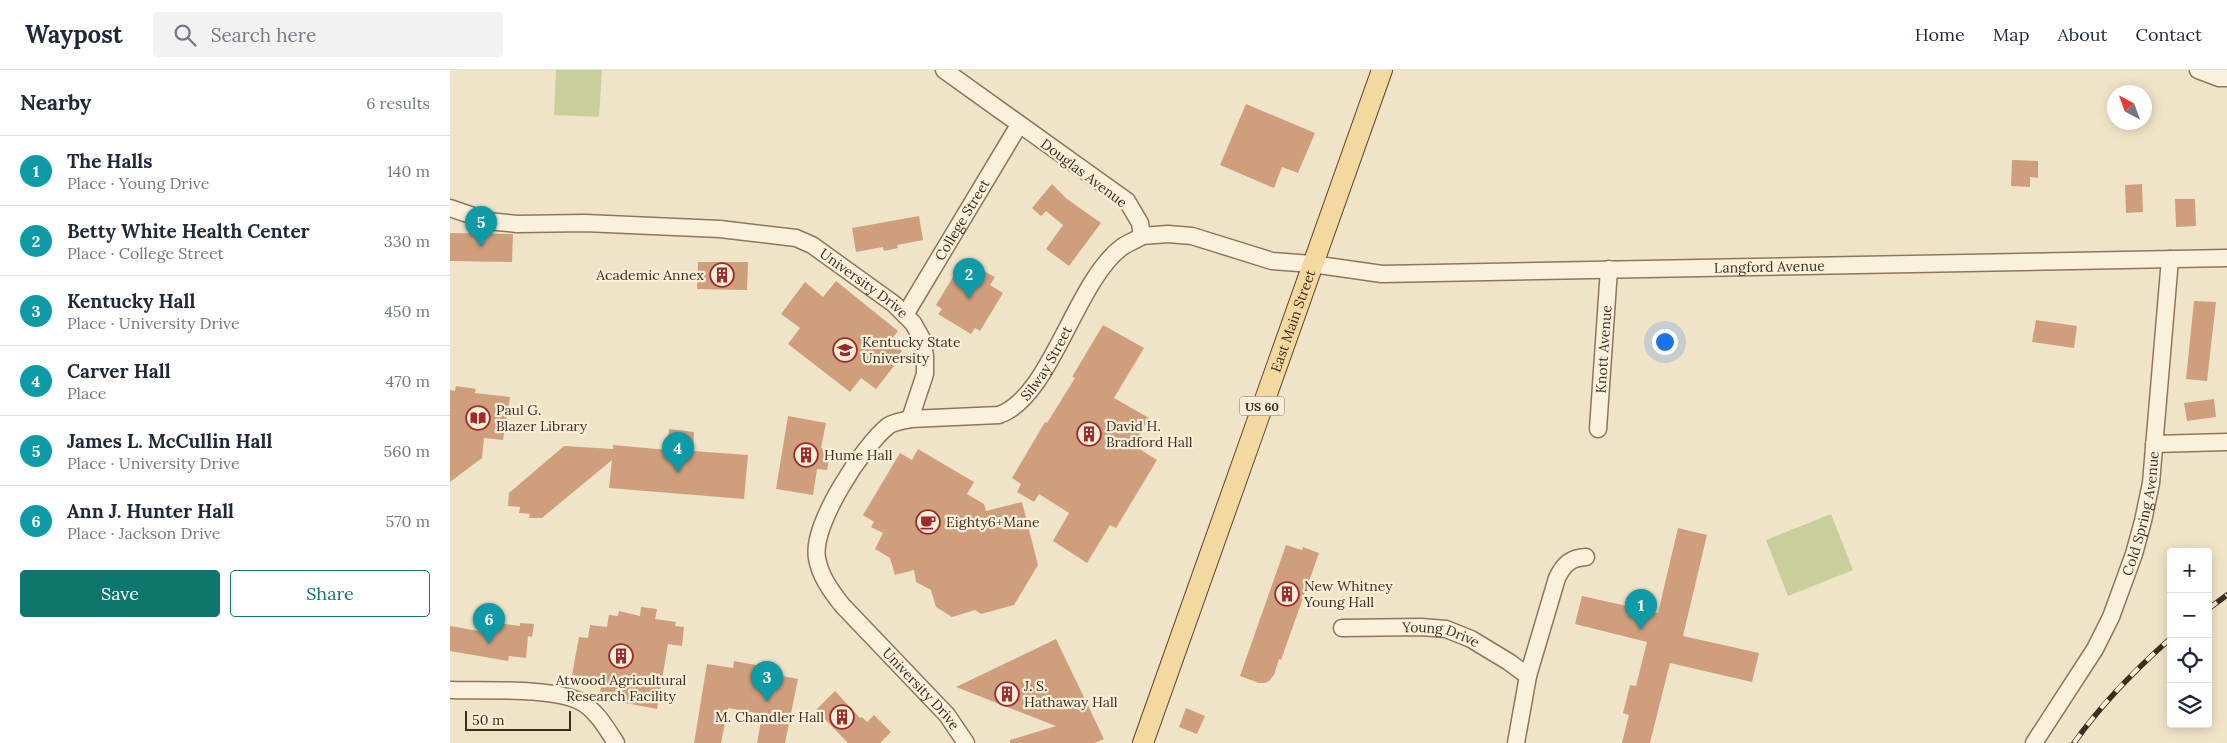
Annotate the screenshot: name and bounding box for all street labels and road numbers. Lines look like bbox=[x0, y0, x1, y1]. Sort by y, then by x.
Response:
street label: Douglas Avenue bbox=[1037, 135, 1131, 212]
street label: College Street bbox=[931, 175, 994, 264]
street label: University Drive bbox=[816, 244, 912, 322]
street label: Langford Avenue bbox=[1714, 257, 1825, 277]
street label: East Main Street bbox=[1266, 267, 1320, 374]
street label: Knott Avenue bbox=[1591, 304, 1616, 394]
street label: Silway Street bbox=[1017, 322, 1076, 404]
road number: US 60 bbox=[1240, 396, 1284, 416]
street label: Cold Spring Avenue bbox=[2118, 450, 2163, 578]
street label: Young Drive bbox=[1401, 618, 1483, 651]
street label: University Drive bbox=[879, 644, 964, 734]

